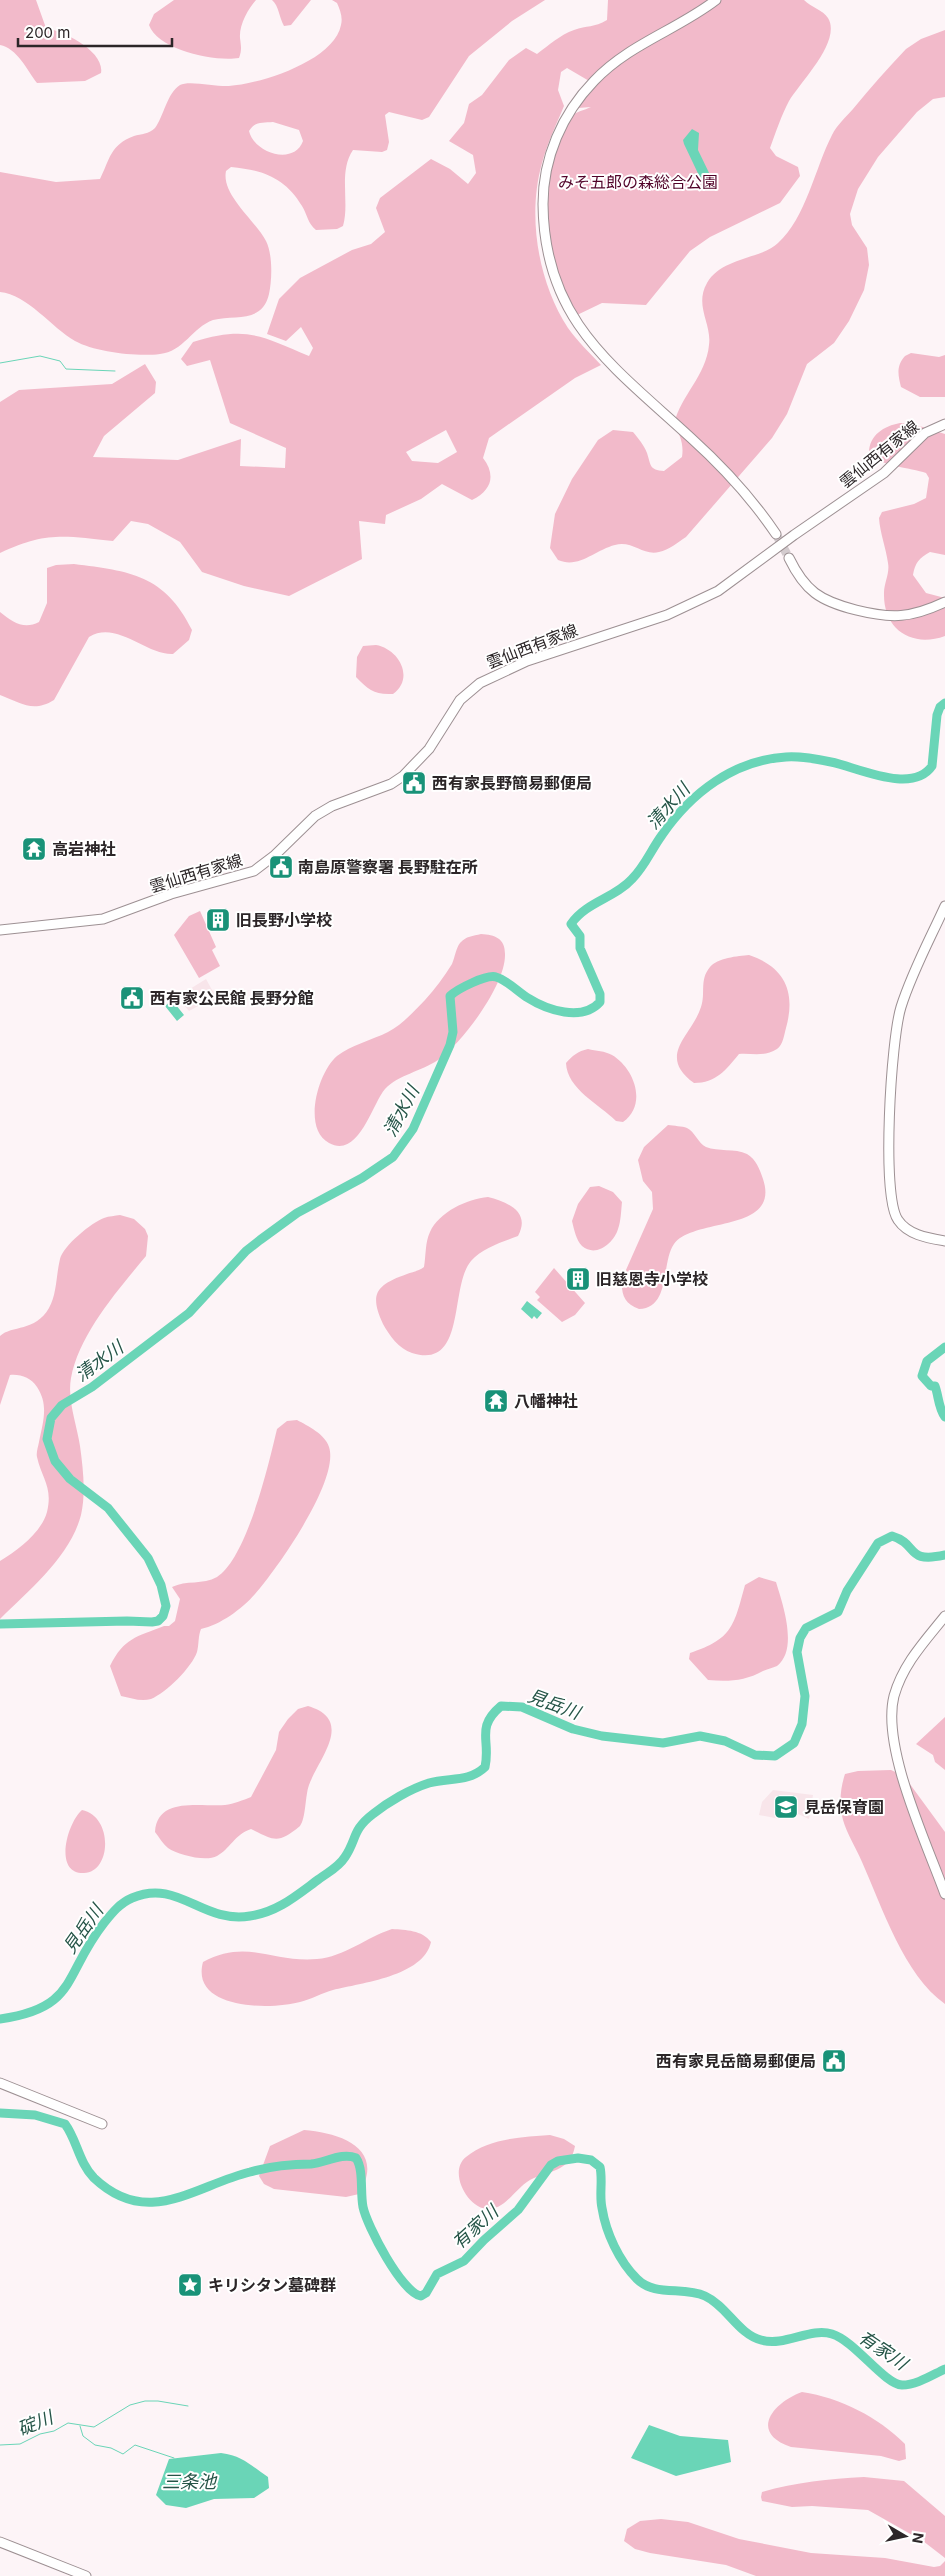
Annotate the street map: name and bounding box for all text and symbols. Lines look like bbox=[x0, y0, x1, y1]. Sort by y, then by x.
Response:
scale bar bbox=[18, 15, 171, 47]
text: 200 m bbox=[25, 23, 70, 42]
park label: みそ五郎の森総合公園 bbox=[558, 172, 718, 192]
street label: 雲仙西有家線 bbox=[835, 416, 923, 492]
street label: 雲仙西有家線 bbox=[484, 619, 580, 673]
public building icon: 西有家長野簡易郵便局 bbox=[401, 770, 427, 796]
place label: 西有家長野簡易郵便局 bbox=[432, 773, 592, 793]
water label: 清水川 bbox=[642, 777, 695, 833]
temple icon: 高岩神社 bbox=[21, 836, 47, 862]
place label: 高岩神社 bbox=[52, 839, 116, 859]
street label: 雲仙西有家線 bbox=[147, 849, 245, 897]
public building icon: 南島原警察署 長野駐在所 bbox=[268, 854, 294, 880]
place label: 南島原警察署 長野駐在所 bbox=[298, 857, 478, 877]
building icon: 旧長野小学校 bbox=[205, 907, 231, 933]
place label: 旧長野小学校 bbox=[236, 910, 332, 930]
public building icon: 西有家公民館 長野分館 bbox=[119, 985, 145, 1011]
place label: 西有家公民館 長野分館 bbox=[150, 988, 314, 1008]
water label: 清水川 bbox=[379, 1080, 424, 1140]
building icon: 旧慈恩寺小学校 bbox=[565, 1266, 591, 1292]
place label: 旧慈恩寺小学校 bbox=[596, 1269, 708, 1289]
water label: 清水川 bbox=[71, 1335, 129, 1385]
temple icon: 八幡神社 bbox=[483, 1388, 509, 1414]
place label: 八幡神社 bbox=[514, 1391, 578, 1411]
water label: 見岳川 bbox=[525, 1685, 585, 1724]
school or university icon: 見岳保育園 bbox=[773, 1794, 799, 1820]
place label: 見岳保育園 bbox=[804, 1797, 884, 1817]
water label: 見岳川 bbox=[59, 1899, 108, 1957]
public building icon: 西有家見岳簡易郵便局 bbox=[821, 2048, 847, 2074]
place label: 西有家見岳簡易郵便局 bbox=[656, 2051, 816, 2071]
water label: 有家川 bbox=[448, 2200, 504, 2253]
place icon: キリシタン墓碑群 bbox=[177, 2272, 203, 2298]
place label: キリシタン墓碑群 bbox=[208, 2275, 336, 2295]
water label: 有家川 bbox=[855, 2326, 913, 2375]
water label: 碇川 bbox=[14, 2406, 57, 2439]
water label: 三条池 bbox=[162, 2471, 218, 2492]
north arrow bbox=[880, 2511, 930, 2561]
text: N bbox=[909, 2532, 928, 2545]

